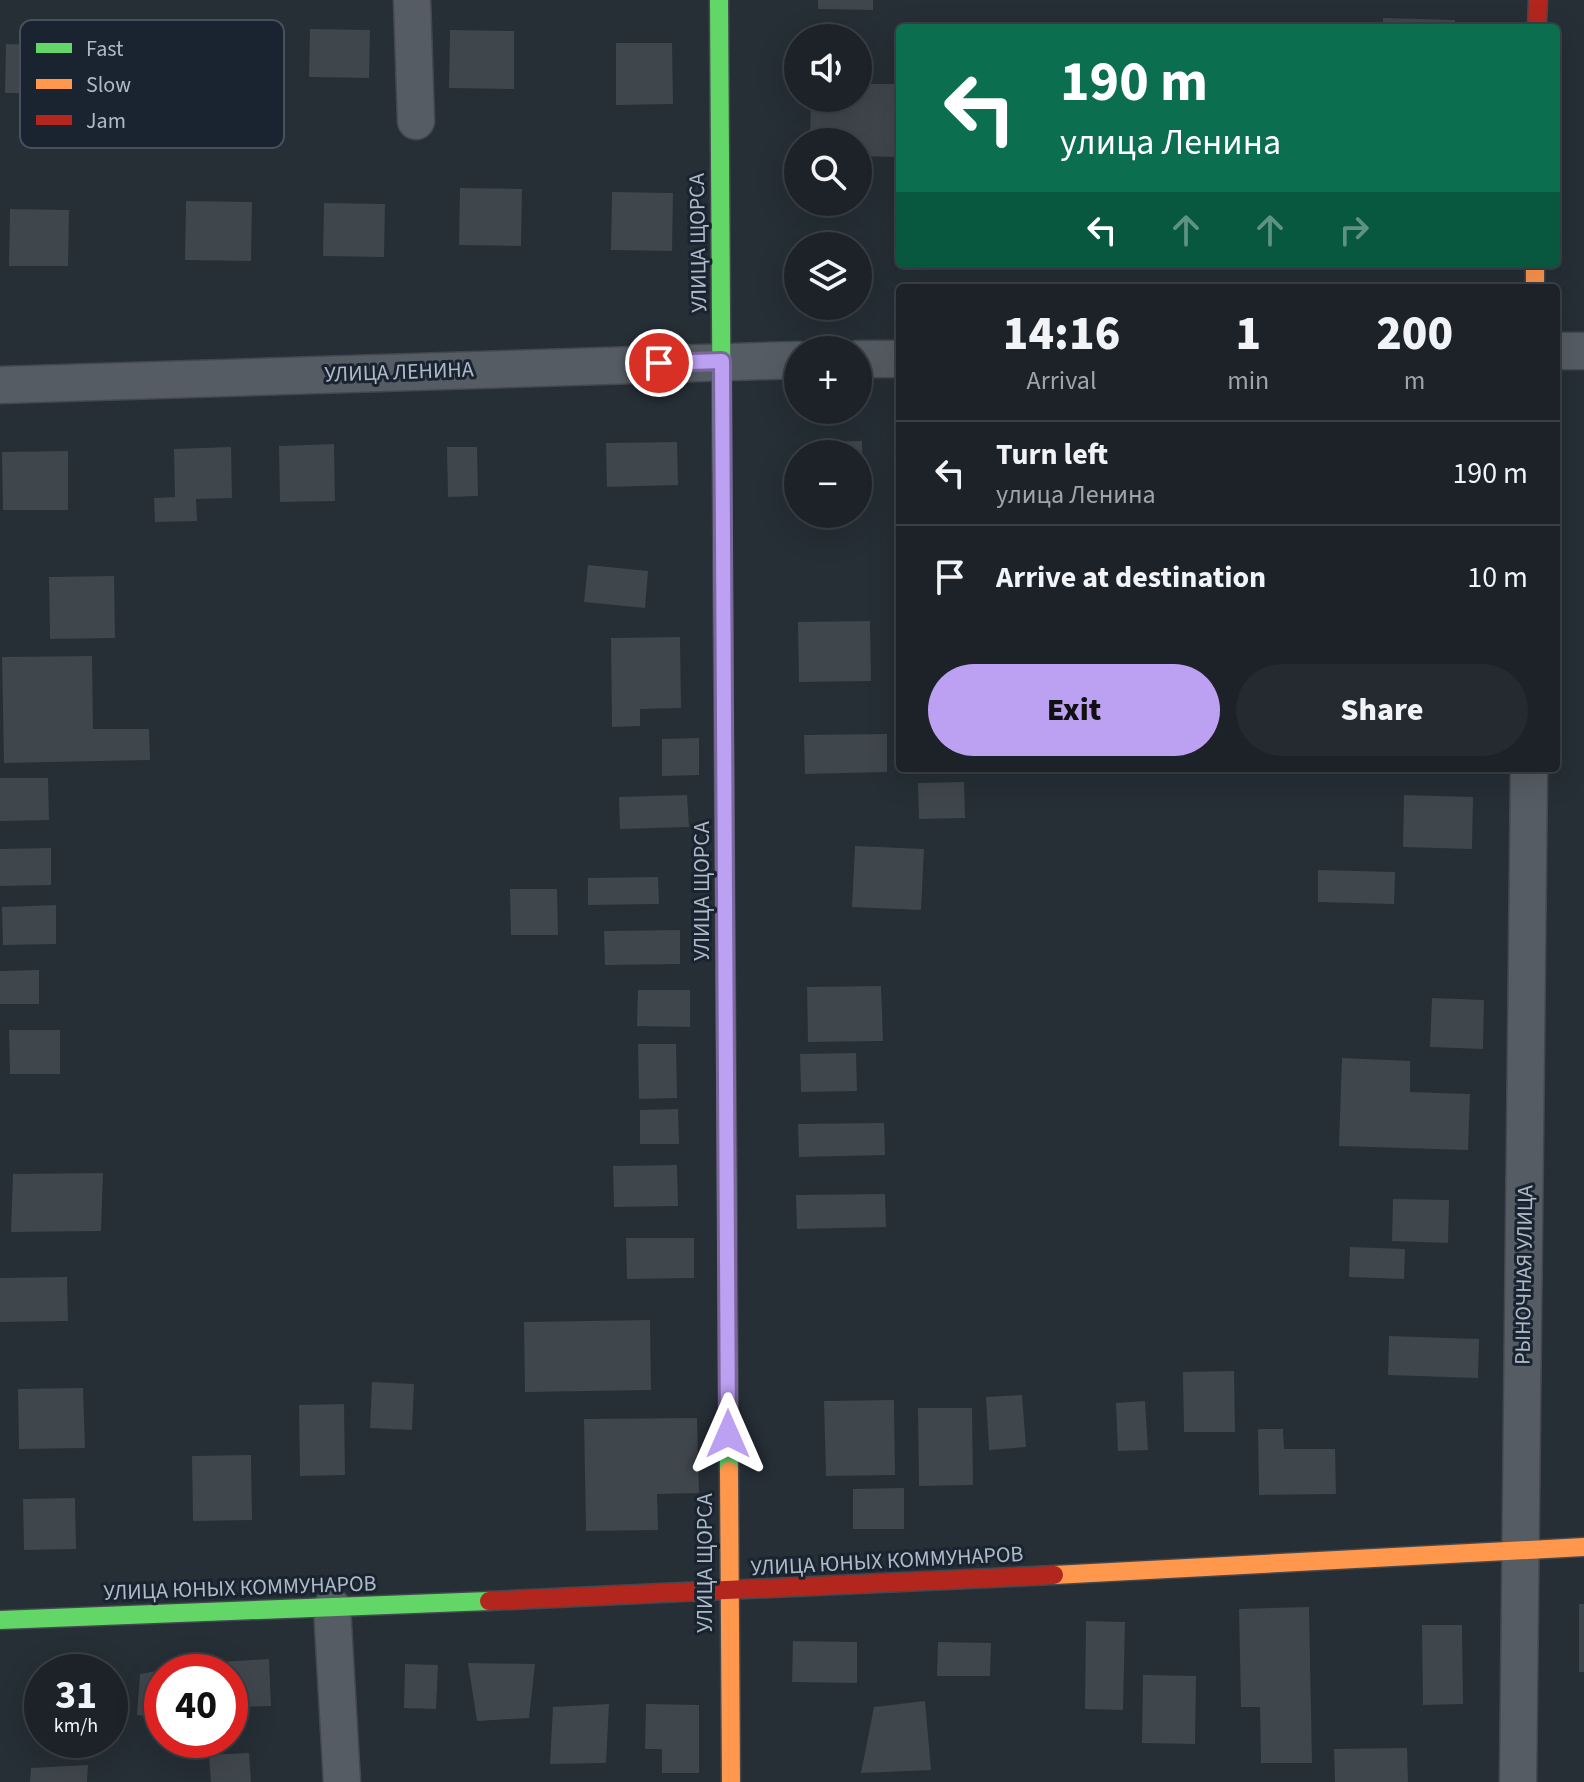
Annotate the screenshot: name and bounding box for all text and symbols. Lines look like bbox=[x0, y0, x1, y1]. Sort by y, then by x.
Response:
legend bbox=[20, 20, 284, 148]
map controls bbox=[784, 24, 872, 528]
button: sound bbox=[784, 24, 872, 112]
text: Fast bbox=[86, 33, 124, 65]
text: 190 m bbox=[1060, 43, 1208, 122]
icon: left bbox=[928, 56, 1032, 160]
text: Slow bbox=[86, 69, 131, 101]
text: Jam bbox=[86, 105, 126, 137]
text: улица Ленина bbox=[1060, 117, 1281, 168]
button: search bbox=[784, 128, 872, 216]
street label: УЛИЦА ЩОРСА bbox=[681, 173, 715, 313]
icon: left bbox=[1080, 208, 1124, 252]
icon: ahead bbox=[1164, 208, 1208, 252]
icon: ahead bbox=[1248, 208, 1292, 252]
icon: right bbox=[1332, 208, 1376, 252]
button: layers bbox=[784, 232, 872, 320]
text: 14:16 bbox=[1003, 300, 1120, 368]
text: 1 bbox=[1235, 300, 1261, 368]
text: 200 bbox=[1376, 300, 1453, 368]
pin bbox=[625, 329, 693, 397]
button: + bbox=[784, 336, 872, 424]
icon: arrive bbox=[637, 341, 681, 385]
street label: УЛИЦА ЛЕНИНА bbox=[324, 353, 474, 391]
text: Arrival bbox=[1027, 362, 1097, 399]
text: min bbox=[1227, 362, 1269, 399]
text: m bbox=[1404, 362, 1425, 399]
text: Turn left bbox=[996, 433, 1108, 476]
button: − bbox=[784, 440, 872, 528]
icon: left bbox=[928, 451, 972, 495]
text: 190 m bbox=[1452, 452, 1528, 495]
text: улица Ленина bbox=[996, 476, 1156, 513]
icon: arrive bbox=[928, 555, 972, 599]
text: Arrive at destination bbox=[996, 556, 1266, 599]
text: 10 m bbox=[1467, 556, 1528, 599]
button: Exit bbox=[928, 664, 1220, 756]
button: Share bbox=[1236, 664, 1528, 756]
street label: УЛИЦА ЩОРСА bbox=[686, 821, 718, 961]
street label: РЫНОЧНАЯ УЛИЦА bbox=[1506, 1185, 1542, 1365]
position arrow bbox=[686, 1392, 770, 1476]
street label: УЛИЦА ЩОРСА bbox=[689, 1493, 721, 1633]
street label: УЛИЦА ЮНЫХ КОММУНАРОВ bbox=[750, 1538, 1024, 1584]
street label: УЛИЦА ЮНЫХ КОММУНАРОВ bbox=[103, 1567, 377, 1609]
speed limit sign: 40 bbox=[144, 1654, 248, 1758]
text: 31 bbox=[55, 1667, 97, 1724]
text: km/h bbox=[54, 1712, 98, 1740]

